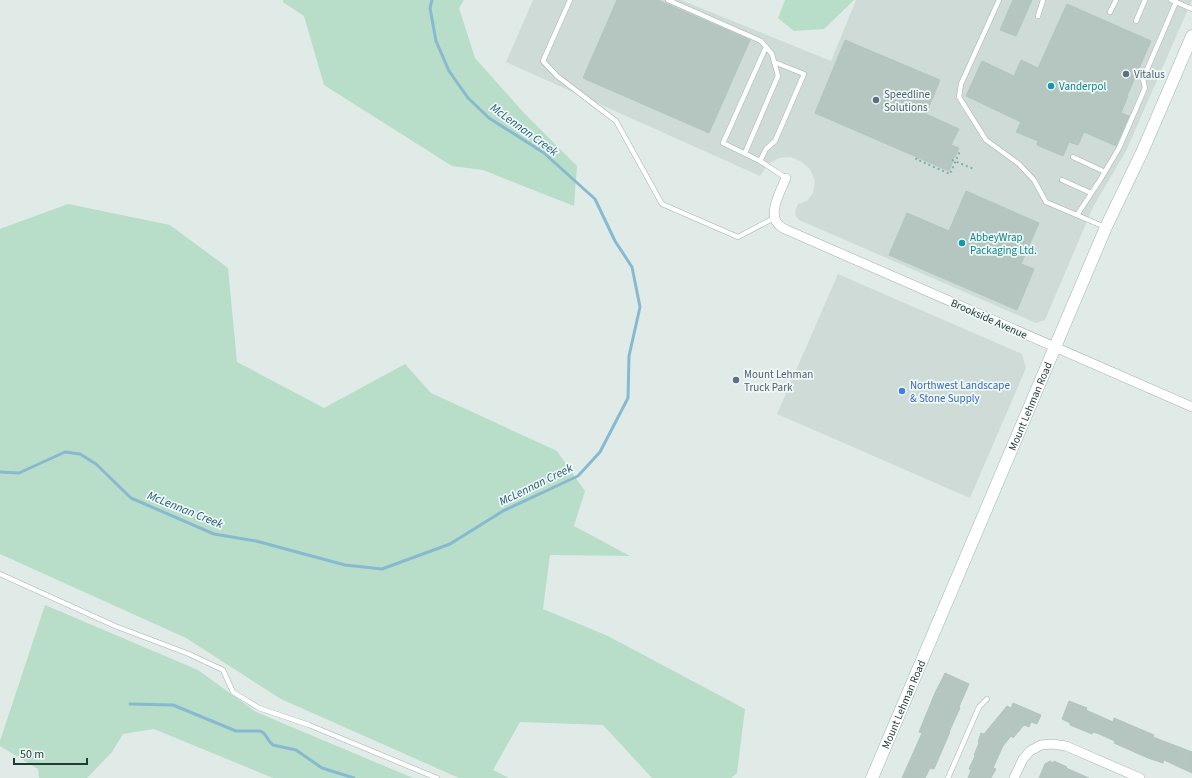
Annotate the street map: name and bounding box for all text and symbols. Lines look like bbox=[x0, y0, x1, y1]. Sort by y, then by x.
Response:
place label: Vitalus bbox=[1134, 67, 1165, 82]
marker: Vitalus bbox=[1121, 69, 1131, 79]
place label: Vanderpol bbox=[1059, 79, 1106, 94]
marker: Vanderpol bbox=[1046, 81, 1056, 91]
place label: Speedline Solutions bbox=[884, 87, 931, 115]
marker: Speedline Solutions bbox=[871, 95, 881, 105]
water label: McLennan Creek bbox=[486, 100, 562, 161]
place label: AbbeyWrap Packaging Ltd. bbox=[970, 230, 1037, 258]
marker: AbbeyWrap Packaging Ltd. bbox=[957, 238, 967, 248]
street label: Brookside Avenue bbox=[948, 295, 1030, 343]
street label: Mount Lehman Road bbox=[1004, 359, 1055, 453]
place label: Mount Lehman Truck Park bbox=[744, 367, 813, 395]
marker: Mount Lehman Truck Park bbox=[731, 375, 741, 385]
place label: Northwest Landscape & Stone Supply bbox=[910, 378, 1010, 406]
marker: Northwest Landscape & Stone Supply bbox=[897, 386, 907, 396]
water label: McLennan Creek bbox=[496, 460, 576, 510]
water label: McLennan Creek bbox=[145, 487, 226, 533]
street label: Mount Lehman Road bbox=[878, 658, 929, 751]
scale bar bbox=[14, 740, 87, 766]
text: 50 m bbox=[20, 746, 44, 763]

